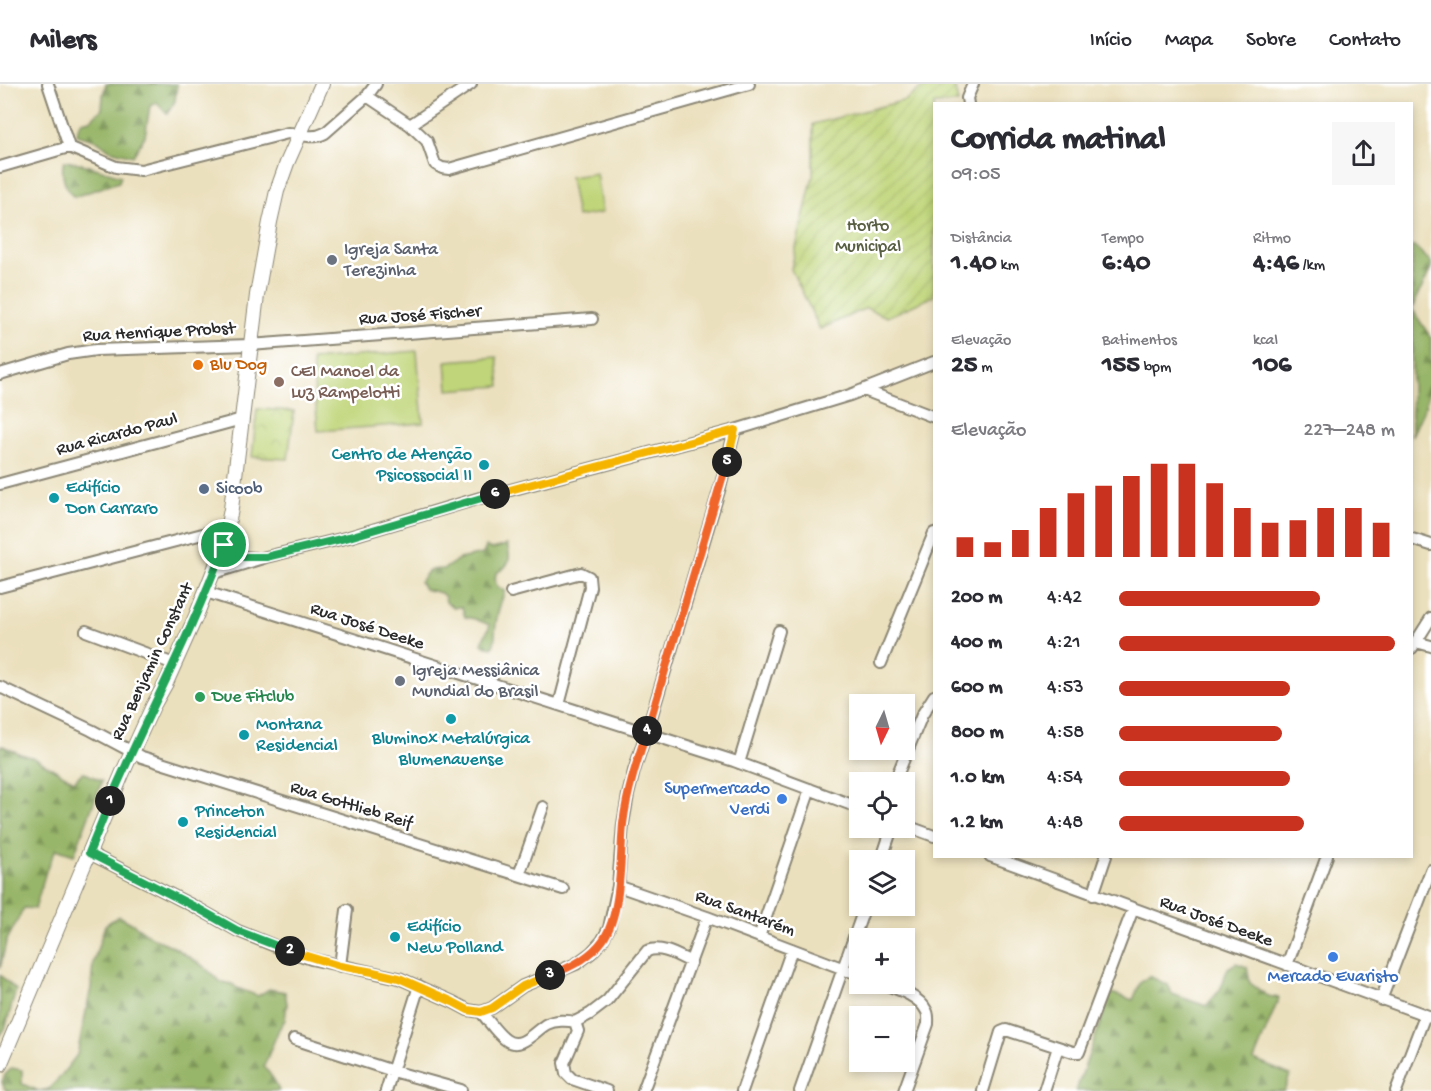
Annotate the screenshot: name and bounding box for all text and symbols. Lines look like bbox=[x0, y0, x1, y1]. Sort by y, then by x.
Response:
text: Milers bbox=[30, 25, 96, 58]
text: Início bbox=[1090, 29, 1132, 54]
text: Mapa bbox=[1165, 29, 1213, 54]
text: Sobre bbox=[1246, 29, 1296, 54]
text: Contato bbox=[1329, 29, 1401, 54]
text: Corrida matinal bbox=[951, 122, 1166, 160]
button: share bbox=[1332, 122, 1395, 185]
text: 09:05 bbox=[951, 164, 1001, 187]
park label: Horto Municipal bbox=[835, 216, 901, 258]
text: Distância bbox=[951, 230, 1012, 249]
text: Tempo bbox=[1102, 230, 1144, 249]
text: Ritmo bbox=[1253, 230, 1291, 249]
place label: Igreja Santa Terezinha bbox=[343, 240, 439, 282]
text: 1.40 bbox=[951, 249, 997, 280]
text: 6:40 bbox=[1102, 249, 1150, 280]
text: 4:46 bbox=[1253, 249, 1299, 280]
marker: Igreja Santa Terezinha bbox=[325, 253, 339, 267]
text: km bbox=[997, 257, 1019, 276]
text: /km bbox=[1299, 257, 1325, 276]
street label: Rua José Fischer bbox=[358, 301, 483, 331]
street label: Rua Henrique Probst bbox=[82, 318, 237, 347]
text: Elevação bbox=[951, 332, 1011, 351]
text: Batimentos bbox=[1102, 332, 1177, 351]
text: kcal bbox=[1253, 332, 1278, 351]
text: 25 bbox=[951, 351, 977, 382]
text: 155 bbox=[1102, 351, 1140, 382]
text: 106 bbox=[1253, 351, 1291, 382]
place label: Blu Dog bbox=[209, 355, 267, 376]
marker: Blu Dog bbox=[191, 358, 205, 372]
text: m bbox=[977, 359, 993, 378]
text: bpm bbox=[1140, 359, 1171, 378]
place label: CEI Manoel da Luz Rampelotti bbox=[291, 362, 401, 404]
marker: CEI Manoel da Luz Rampelotti bbox=[272, 375, 286, 389]
street label: Rua Ricardo Paul bbox=[54, 409, 180, 461]
text: Elevação bbox=[951, 420, 1026, 443]
text: 227–248 m bbox=[1304, 420, 1395, 443]
place label: Centro de Atenção Psicossocial II bbox=[332, 445, 472, 487]
pin: 5 bbox=[712, 447, 742, 477]
text: 5 bbox=[723, 452, 731, 471]
marker: Centro de Atenção Psicossocial II bbox=[477, 458, 491, 472]
place label: Edifício Don Carraro bbox=[65, 478, 158, 520]
place label: Sicoob bbox=[216, 479, 263, 500]
pin: 6 bbox=[480, 479, 510, 509]
marker: Sicoob bbox=[197, 482, 211, 496]
text: 6 bbox=[491, 484, 499, 503]
marker: Edifício Don Carraro bbox=[47, 491, 61, 505]
pin bbox=[198, 519, 249, 570]
icon: arrive bbox=[207, 528, 240, 561]
street label: Rua Benjamin Constant bbox=[107, 578, 199, 744]
text: 200 m bbox=[951, 587, 1002, 610]
text: 4:42 bbox=[1047, 587, 1082, 610]
street label: Rua José Deeke bbox=[307, 599, 427, 656]
text: 400 m bbox=[951, 632, 1002, 655]
text: 4:21 bbox=[1047, 632, 1081, 655]
place label: Igreja Messiânica Mundial do Brasil bbox=[412, 661, 540, 703]
marker: Igreja Messiânica Mundial do Brasil bbox=[393, 674, 407, 688]
text: 600 m bbox=[951, 677, 1003, 700]
text: 4:53 bbox=[1047, 677, 1084, 700]
place label: Due Fitclub bbox=[211, 687, 295, 708]
marker: Due Fitclub bbox=[193, 690, 207, 704]
north arrow bbox=[849, 694, 915, 760]
map controls bbox=[849, 694, 915, 1072]
marker: Bluminox Metalúrgica Blumenauense bbox=[444, 712, 458, 726]
place label: Montana Residencial bbox=[256, 715, 338, 757]
pin: 4 bbox=[632, 716, 662, 746]
text: 4 bbox=[643, 721, 651, 740]
text: 800 m bbox=[951, 722, 1004, 745]
text: 4:58 bbox=[1047, 722, 1084, 745]
marker: Montana Residencial bbox=[237, 728, 251, 742]
place label: Bluminox Metalúrgica Blumenauense bbox=[371, 729, 531, 771]
text: 1.0 km bbox=[951, 767, 1005, 790]
text: 4:54 bbox=[1047, 767, 1083, 790]
button: locate bbox=[849, 772, 915, 838]
street label: Rua Gottlieb Reif bbox=[287, 777, 416, 835]
place label: Supermercado Verdi bbox=[664, 779, 770, 821]
pin: 1 bbox=[95, 786, 125, 816]
text: 1 bbox=[107, 791, 113, 810]
marker: Supermercado Verdi bbox=[775, 792, 789, 806]
place label: Princeton Residencial bbox=[194, 802, 277, 844]
text: 1.2 km bbox=[951, 812, 1003, 835]
text: 4:48 bbox=[1047, 812, 1083, 835]
marker: Princeton Residencial bbox=[176, 815, 190, 829]
button: layers bbox=[849, 850, 915, 916]
street label: Rua Santarém bbox=[692, 886, 798, 942]
street label: Rua José Deeke bbox=[1157, 892, 1276, 952]
place label: Edifício New Polland bbox=[407, 917, 504, 959]
button: + bbox=[849, 928, 915, 994]
marker: Edifício New Polland bbox=[388, 930, 402, 944]
pin: 2 bbox=[275, 936, 305, 966]
text: 2 bbox=[286, 941, 294, 960]
marker: Mercado Evaristo bbox=[1326, 950, 1340, 964]
pin: 3 bbox=[535, 960, 565, 990]
text: 3 bbox=[546, 965, 554, 984]
place label: Mercado Evaristo bbox=[1267, 967, 1399, 988]
button: − bbox=[849, 1006, 915, 1072]

